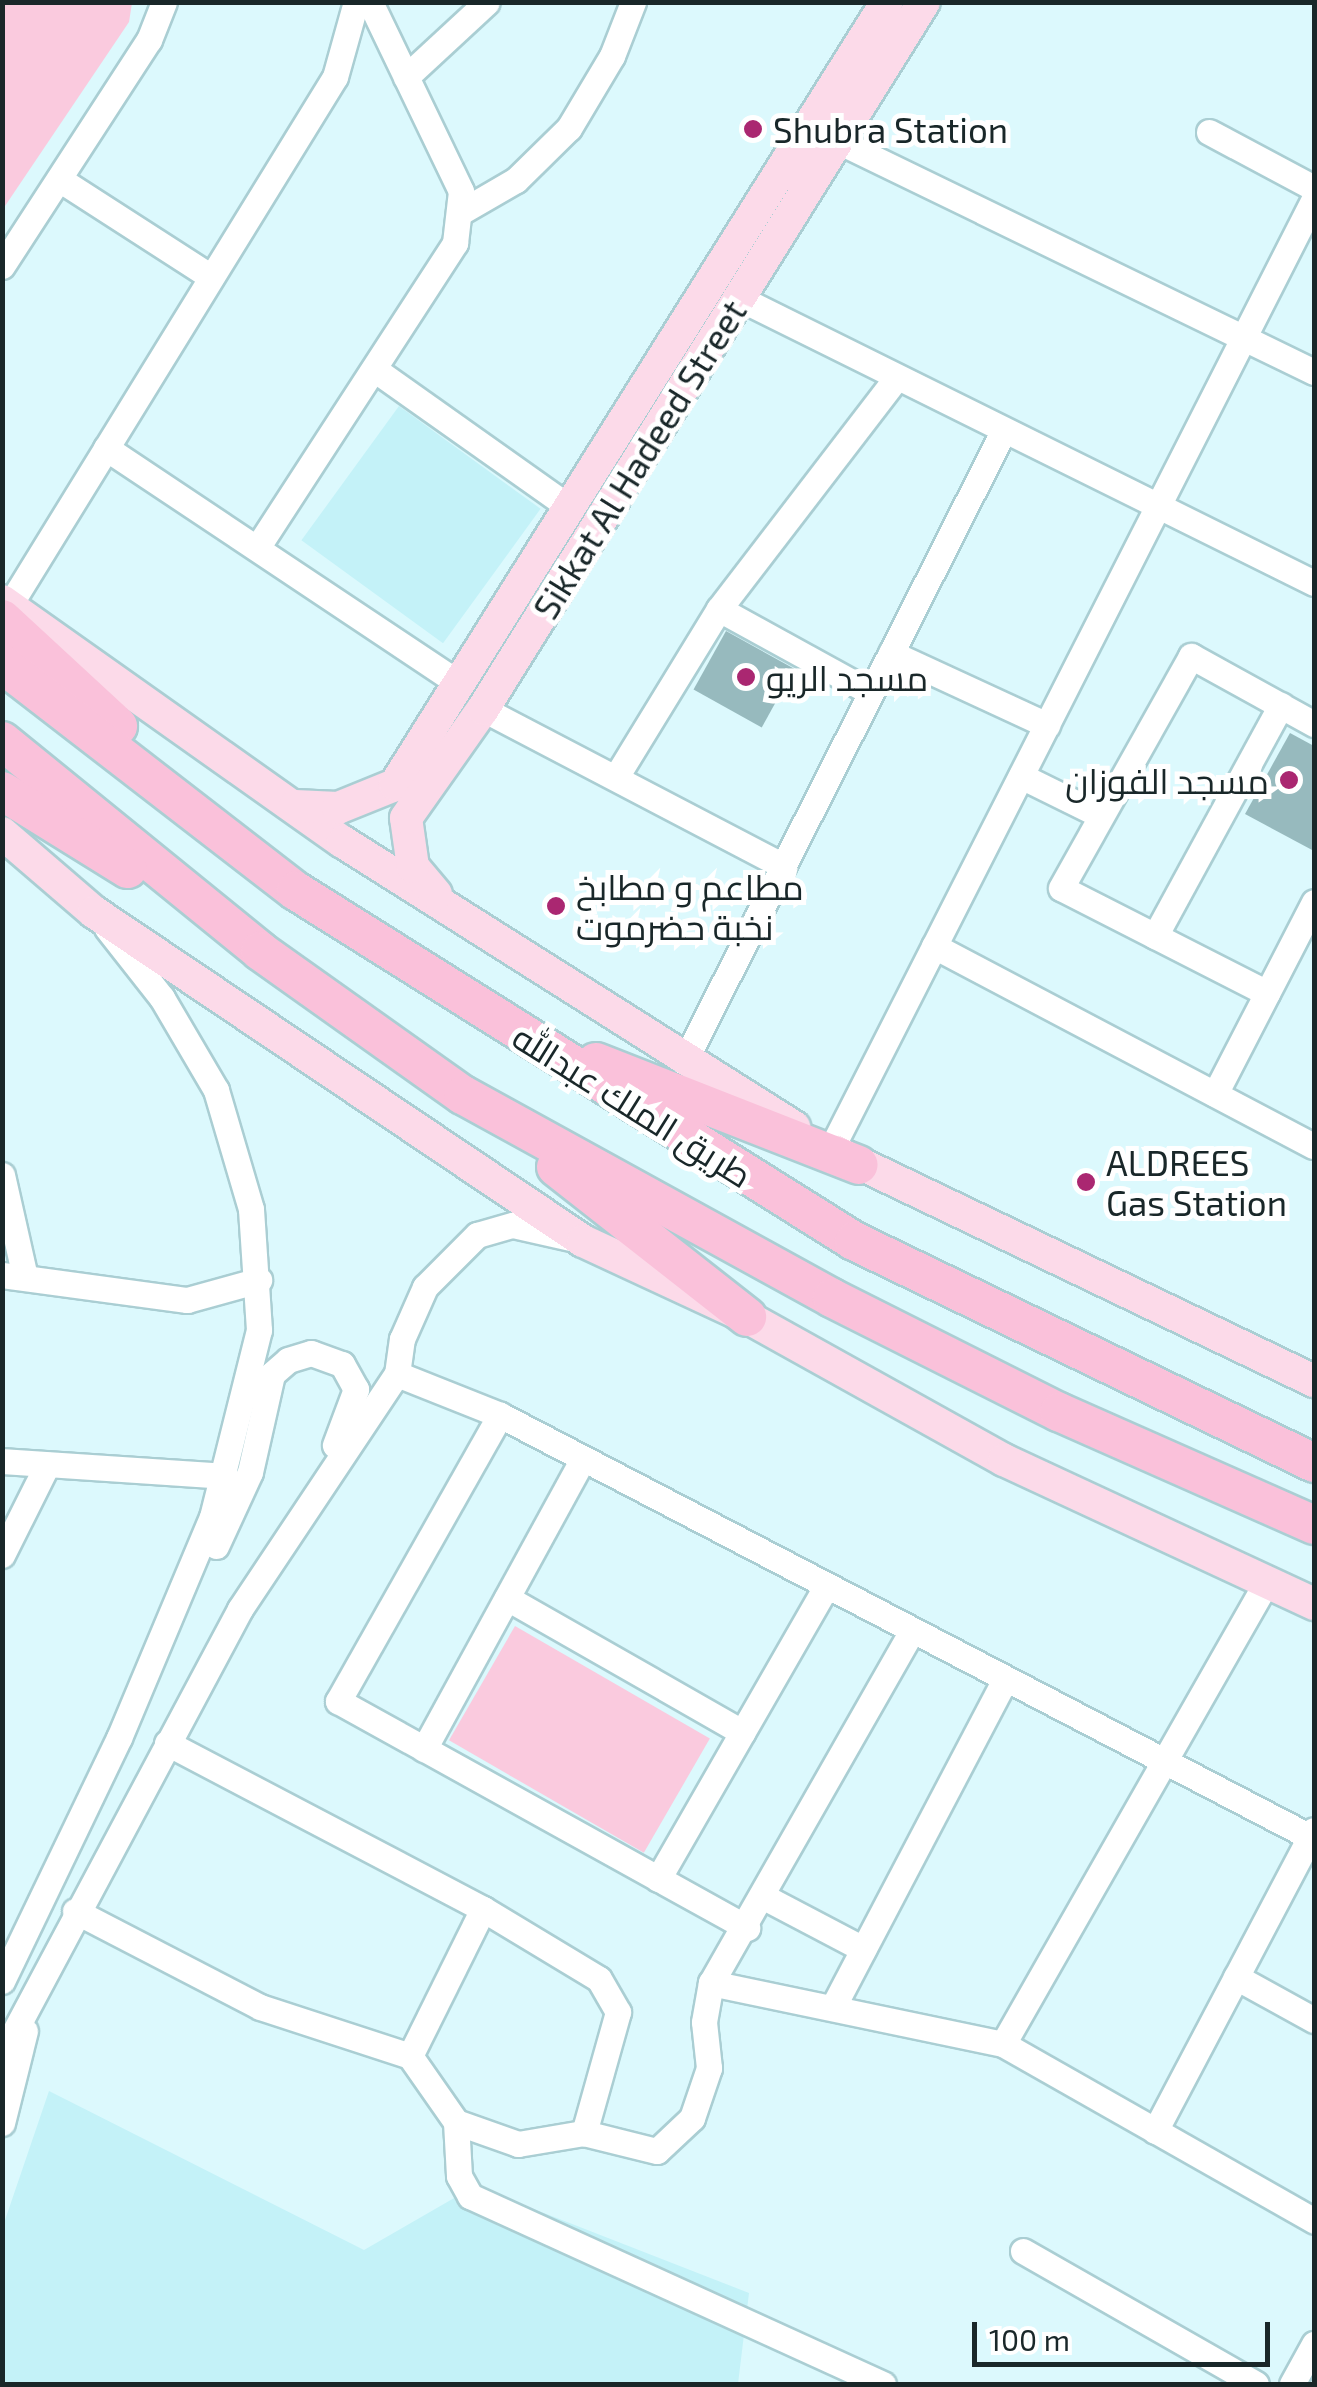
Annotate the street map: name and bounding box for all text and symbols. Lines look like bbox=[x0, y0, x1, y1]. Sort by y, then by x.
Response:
place label: Shubra Station bbox=[773, 108, 1008, 150]
marker: Shubra Station bbox=[742, 118, 764, 140]
street label: Sikkat Al Hadeed Street bbox=[523, 291, 755, 627]
place label: مسجد الريو bbox=[766, 656, 928, 698]
marker: مسجد الريو bbox=[735, 666, 757, 688]
place label: مسجد الفوزان bbox=[1065, 759, 1269, 801]
marker: مسجد الفوزان bbox=[1278, 769, 1300, 791]
place label: مطاعم و مطابخ نخبة حضرموت bbox=[576, 865, 804, 947]
marker: مطاعم و مطابخ نخبة حضرموت bbox=[545, 895, 567, 917]
street label: طريق الملك عبدالله bbox=[506, 1015, 760, 1195]
place label: ALDREES Gas Station bbox=[1106, 1141, 1287, 1223]
marker: ALDREES Gas Station bbox=[1075, 1171, 1097, 1193]
scale bar bbox=[977, 2302, 1274, 2364]
text: 100 m bbox=[989, 2321, 1070, 2357]

